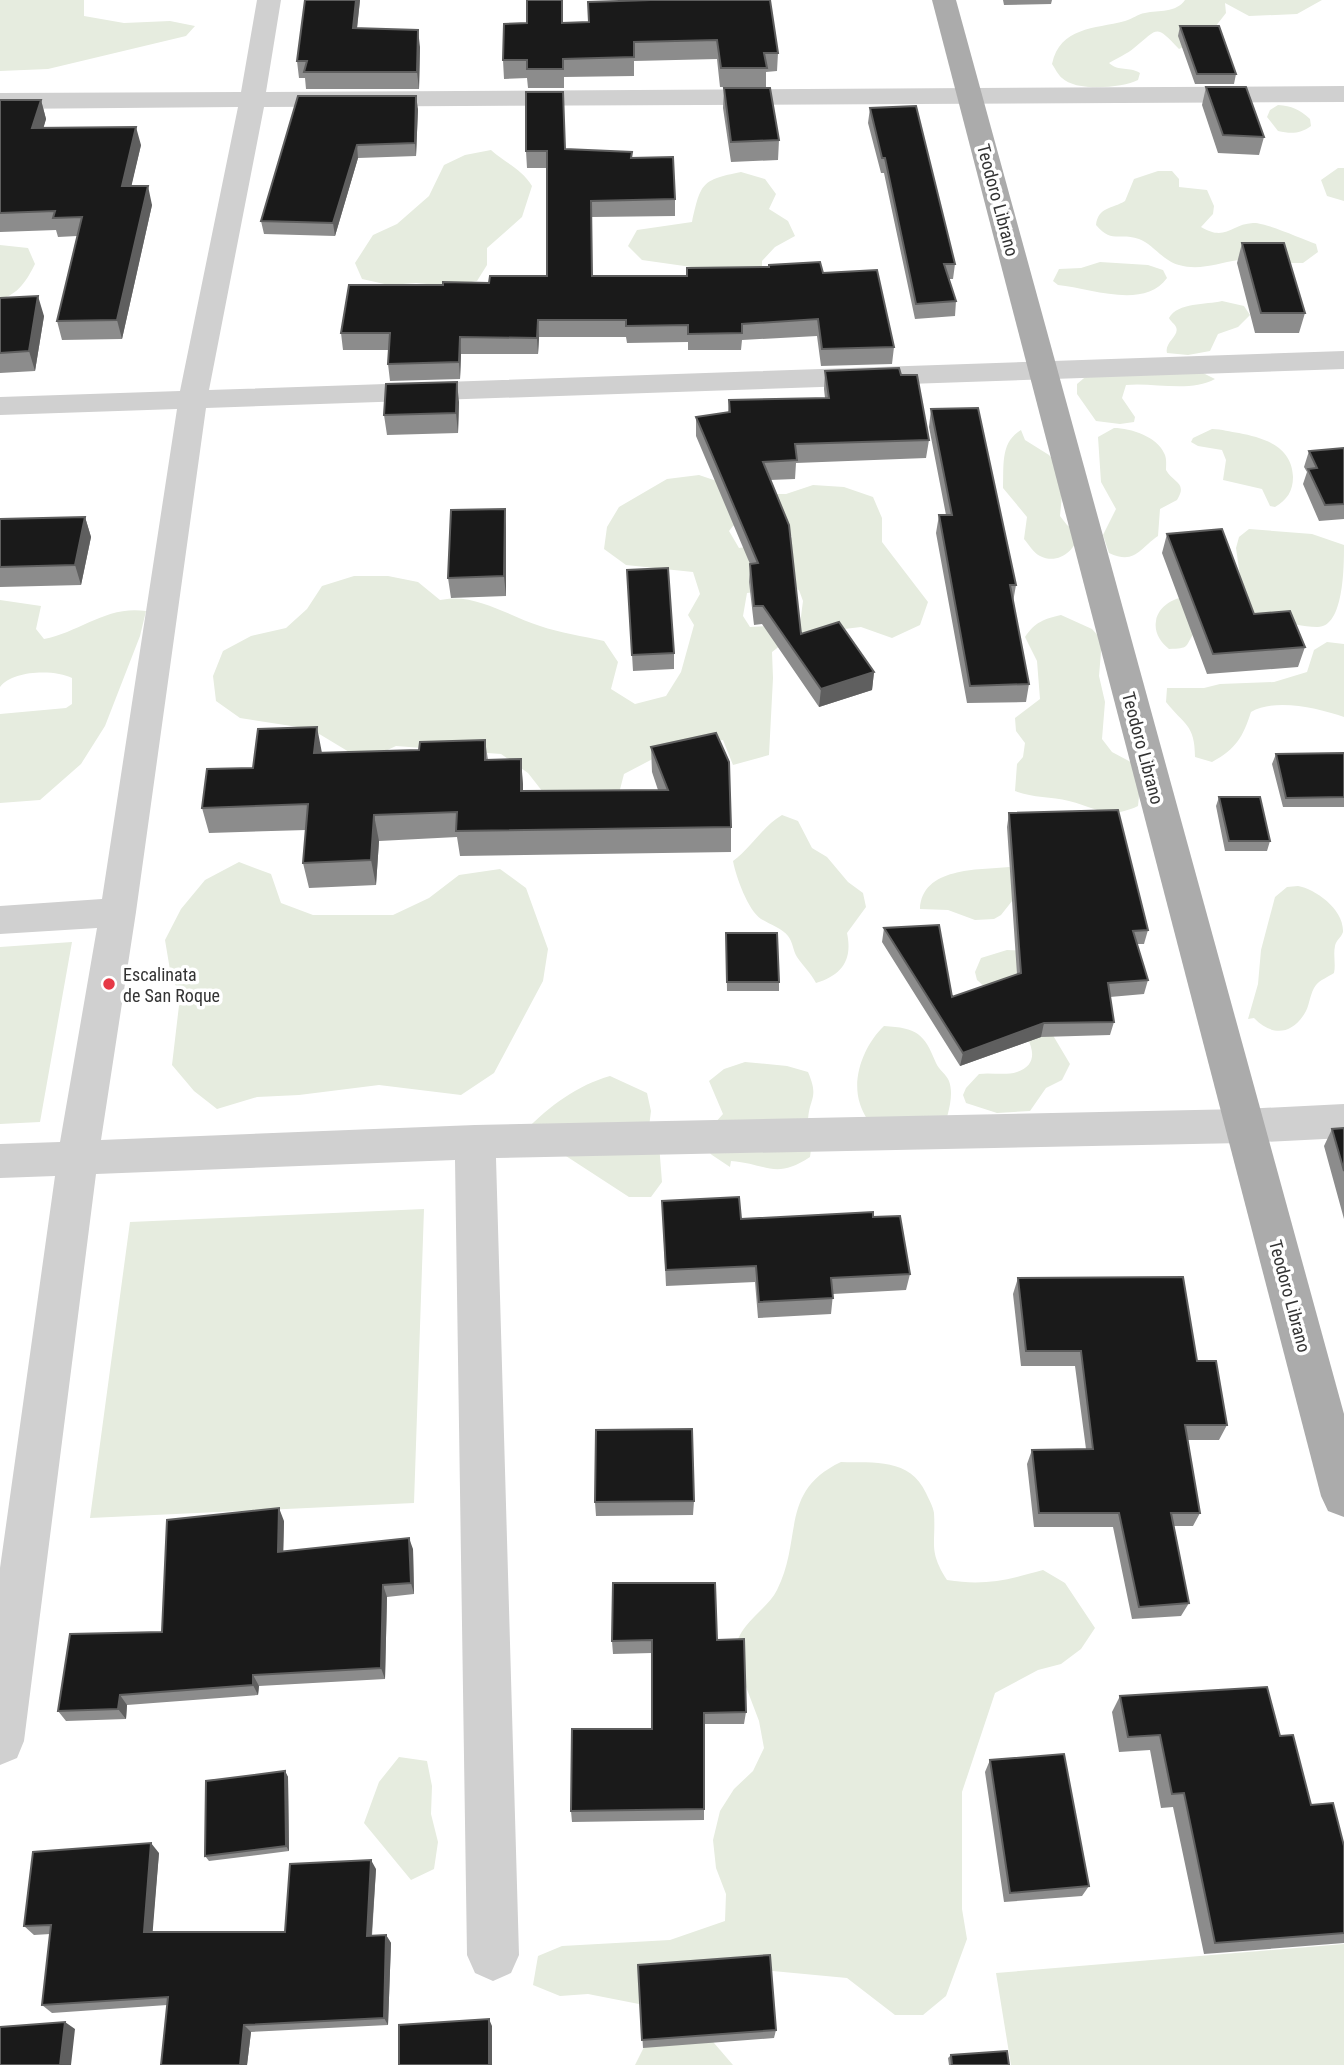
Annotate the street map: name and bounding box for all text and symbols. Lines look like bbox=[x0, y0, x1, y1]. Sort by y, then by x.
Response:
street label: Teodoro Librano bbox=[973, 142, 1023, 258]
street label: Teodoro Librano bbox=[1118, 690, 1168, 806]
place label: Escalinata de San Roque bbox=[123, 964, 220, 1006]
marker: Escalinata de San Roque bbox=[101, 976, 117, 992]
street label: Teodoro Librano bbox=[1265, 1238, 1315, 1354]

